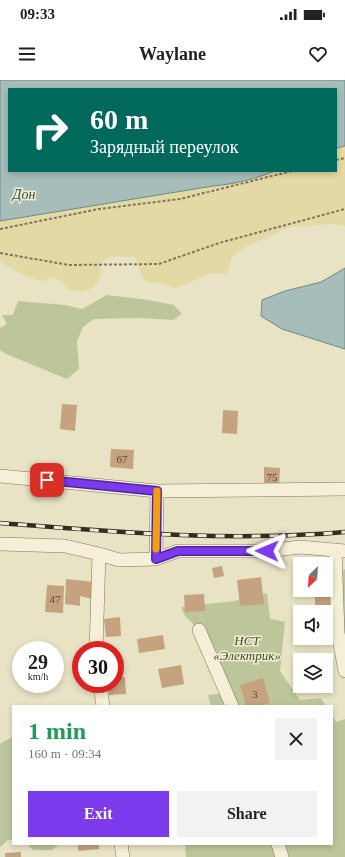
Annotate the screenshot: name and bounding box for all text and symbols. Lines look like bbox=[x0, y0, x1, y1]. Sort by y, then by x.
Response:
text: 09:33 bbox=[20, 6, 55, 22]
icon: menu bbox=[16, 43, 38, 65]
icon: heart bbox=[307, 43, 329, 65]
text: Waylane bbox=[139, 44, 206, 64]
icon: right bbox=[24, 104, 76, 156]
text: 60 m bbox=[90, 104, 148, 135]
text: Зарядный переулок bbox=[90, 137, 238, 157]
water label: Дон bbox=[11, 187, 35, 202]
house number: 67 bbox=[117, 453, 128, 465]
pin bbox=[30, 463, 64, 497]
icon: arrive bbox=[36, 469, 58, 491]
house number: 75 bbox=[267, 471, 278, 483]
position arrow bbox=[246, 530, 288, 572]
north arrow bbox=[293, 557, 333, 597]
map controls bbox=[293, 557, 333, 693]
house number: 47 bbox=[50, 593, 61, 605]
button: sound bbox=[293, 605, 333, 645]
park label: НСТ «Электрик» bbox=[213, 633, 281, 663]
speed limit sign: 30 bbox=[72, 641, 124, 693]
text: 29 bbox=[28, 651, 48, 673]
button: layers bbox=[293, 653, 333, 693]
text: km/h bbox=[28, 671, 48, 682]
house number: 3 bbox=[252, 688, 258, 700]
text: 1 min bbox=[28, 718, 86, 744]
button: close bbox=[275, 718, 317, 760]
text: 160 m · 09:34 bbox=[28, 746, 101, 761]
button: Exit bbox=[28, 791, 169, 837]
button: Share bbox=[177, 791, 317, 837]

